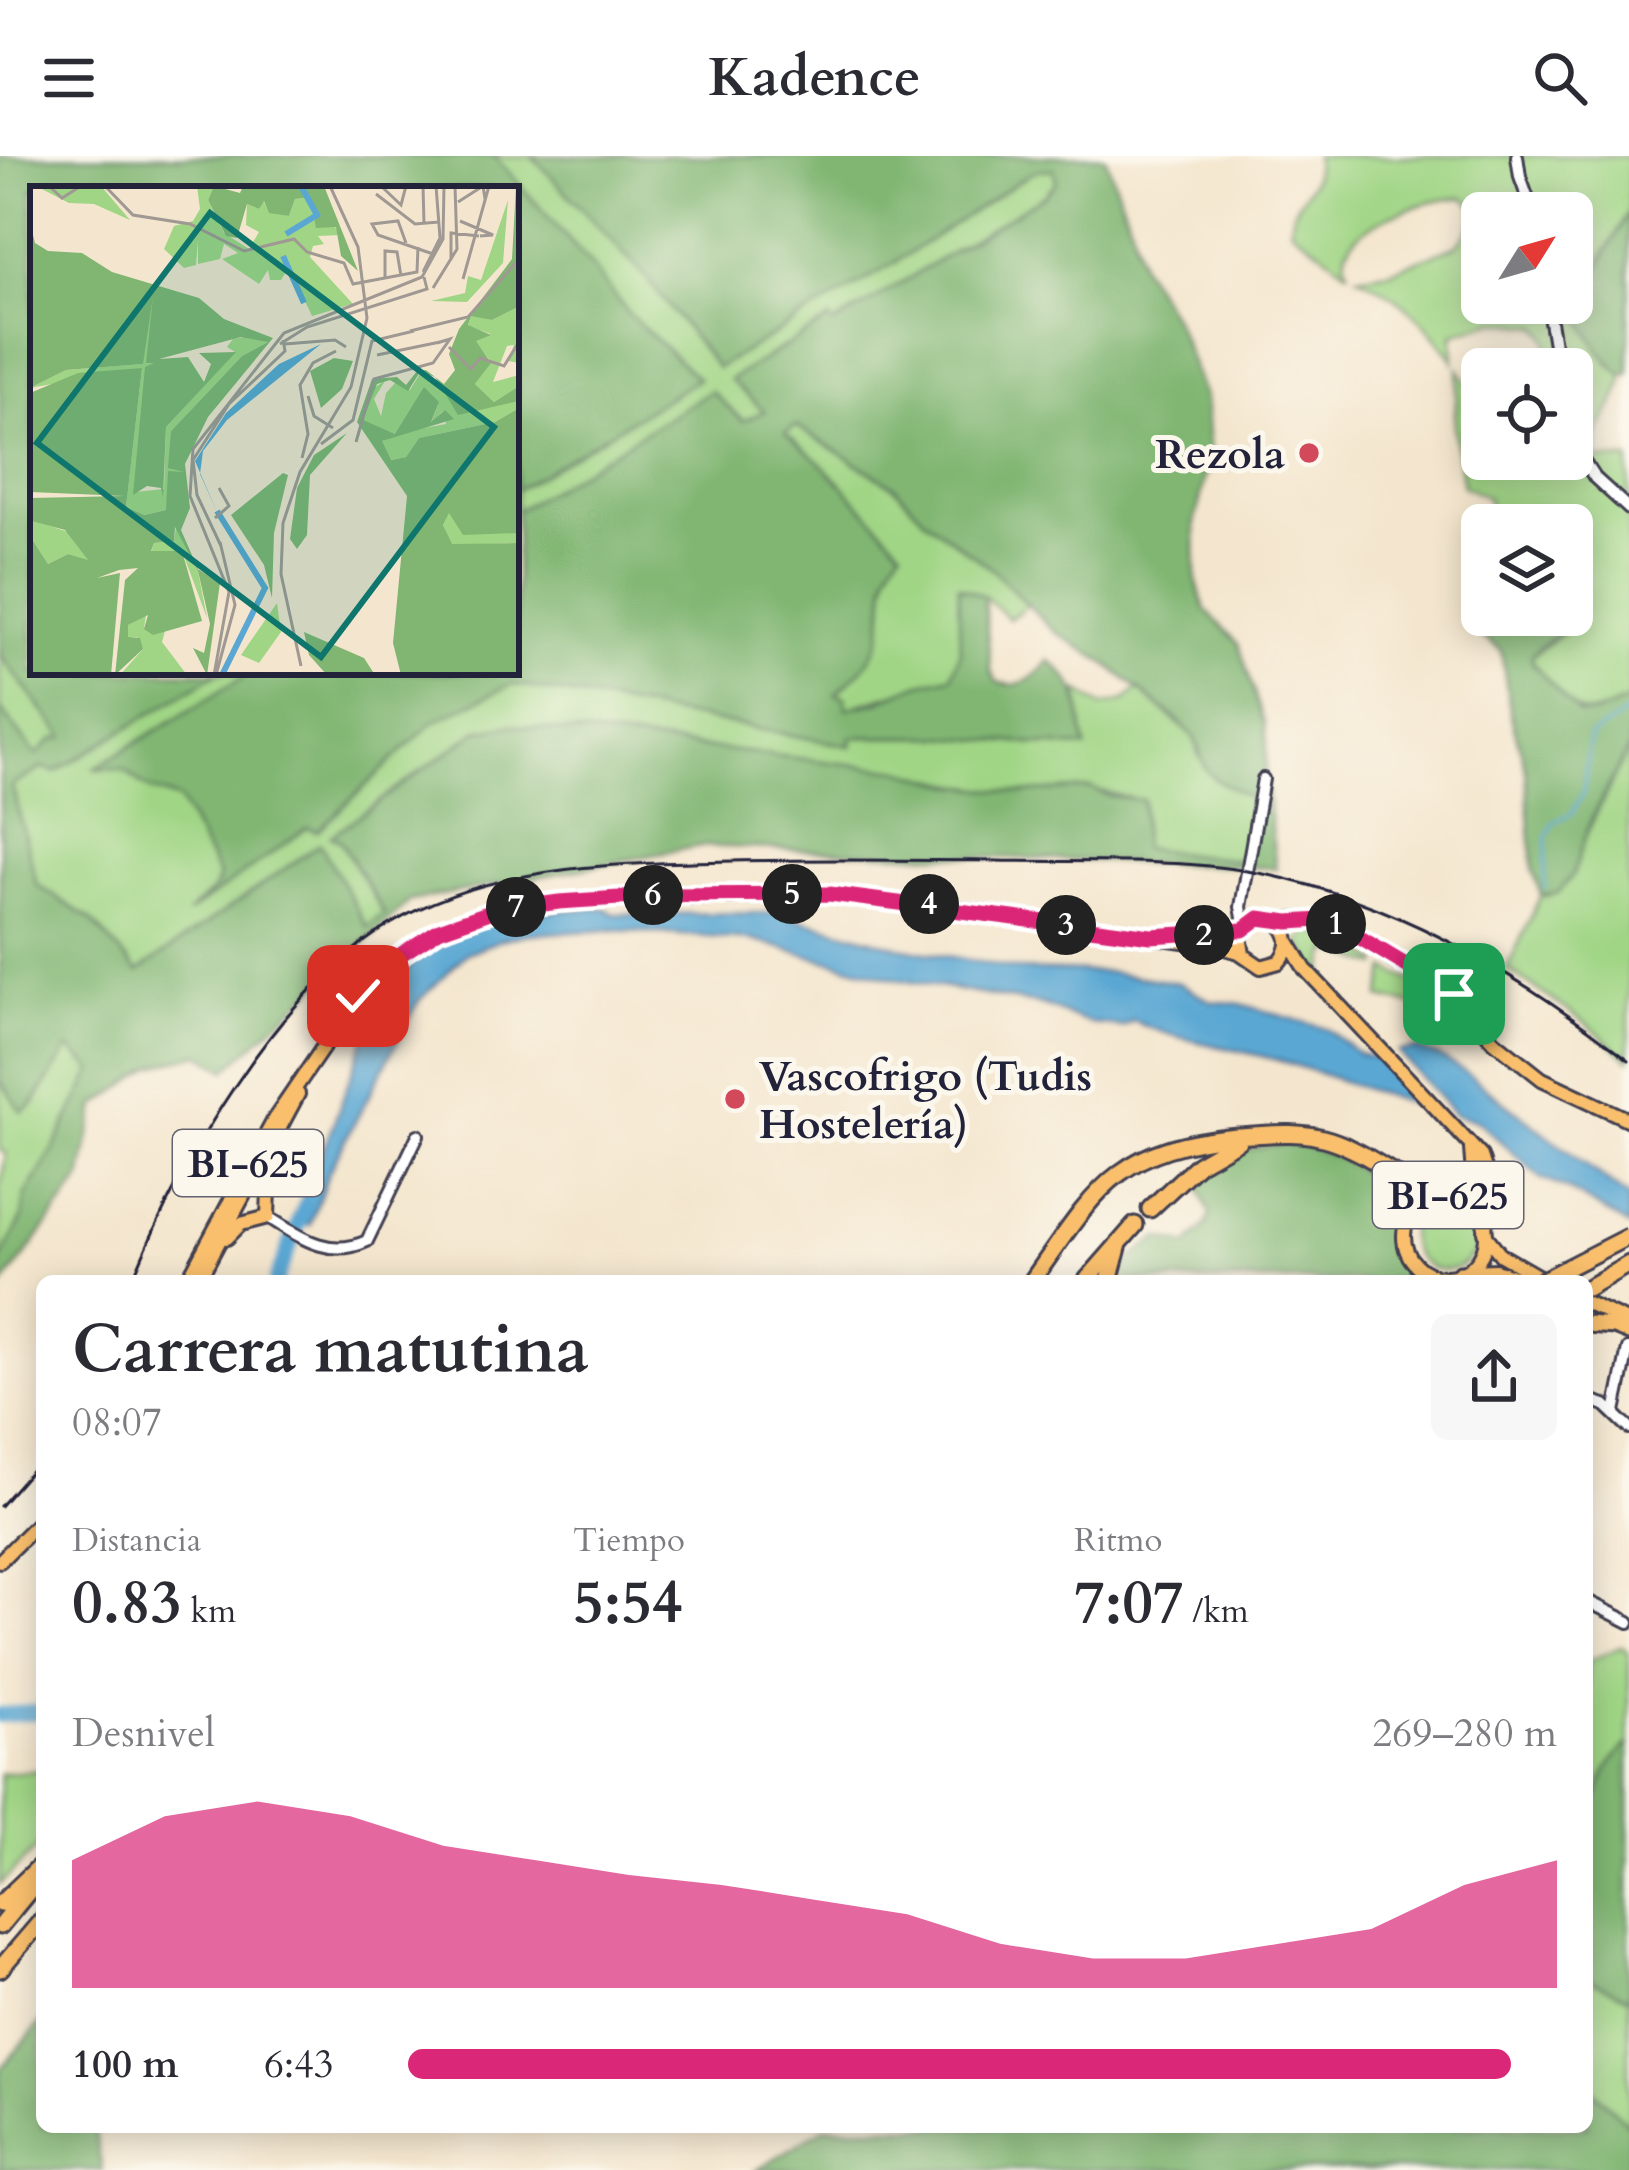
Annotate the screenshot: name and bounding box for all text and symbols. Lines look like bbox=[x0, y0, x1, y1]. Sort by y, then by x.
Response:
text: Kadence bbox=[708, 42, 921, 115]
icon: menu bbox=[36, 45, 102, 111]
icon: search bbox=[1527, 45, 1593, 111]
inset map bbox=[30, 186, 519, 675]
north arrow bbox=[1461, 192, 1593, 324]
map controls bbox=[1461, 192, 1593, 636]
button: locate bbox=[1461, 348, 1593, 480]
place label: Rezola bbox=[1155, 426, 1285, 483]
marker: Rezola bbox=[1296, 440, 1322, 466]
button: layers bbox=[1461, 504, 1593, 636]
pin: 5 bbox=[762, 864, 822, 924]
pin: 6 bbox=[623, 865, 683, 925]
text: 5 bbox=[784, 871, 800, 916]
text: 6 bbox=[645, 872, 661, 917]
pin: 4 bbox=[899, 874, 959, 934]
pin: 7 bbox=[486, 877, 546, 937]
text: 4 bbox=[921, 881, 937, 926]
text: 7 bbox=[508, 884, 524, 929]
pin: 1 bbox=[1306, 894, 1366, 954]
pin: 3 bbox=[1036, 895, 1096, 955]
text: 1 bbox=[1328, 901, 1344, 946]
text: 3 bbox=[1058, 902, 1074, 947]
pin: 2 bbox=[1174, 905, 1234, 965]
text: 2 bbox=[1196, 912, 1212, 957]
pin bbox=[1403, 943, 1505, 1045]
pin bbox=[307, 945, 409, 1047]
icon: arrive bbox=[1421, 961, 1487, 1027]
icon: check bbox=[325, 963, 391, 1029]
place label: Vascofrigo (Tudis Hostelería) bbox=[759, 1048, 1092, 1153]
marker: Vascofrigo (Tudis Hostelería) bbox=[722, 1086, 748, 1112]
road number: BI-625 bbox=[173, 1130, 323, 1196]
road number: BI-625 bbox=[1373, 1162, 1523, 1228]
text: Carrera matutina bbox=[72, 1306, 589, 1395]
button: share bbox=[1431, 1314, 1557, 1440]
text: 08:07 bbox=[72, 1396, 162, 1449]
text: Distancia bbox=[72, 1518, 201, 1563]
text: Tiempo bbox=[573, 1518, 685, 1563]
text: Ritmo bbox=[1074, 1518, 1162, 1563]
text: 0.83 bbox=[72, 1563, 182, 1644]
text: 5:54 bbox=[573, 1563, 683, 1644]
text: 7:07 bbox=[1074, 1563, 1184, 1644]
text: km bbox=[182, 1589, 236, 1634]
text: /km bbox=[1184, 1589, 1249, 1634]
text: Desnivel bbox=[72, 1707, 215, 1760]
text: 269–280 m bbox=[1372, 1707, 1557, 1760]
text: 100 m bbox=[72, 2038, 178, 2091]
text: 6:43 bbox=[264, 2038, 334, 2091]

